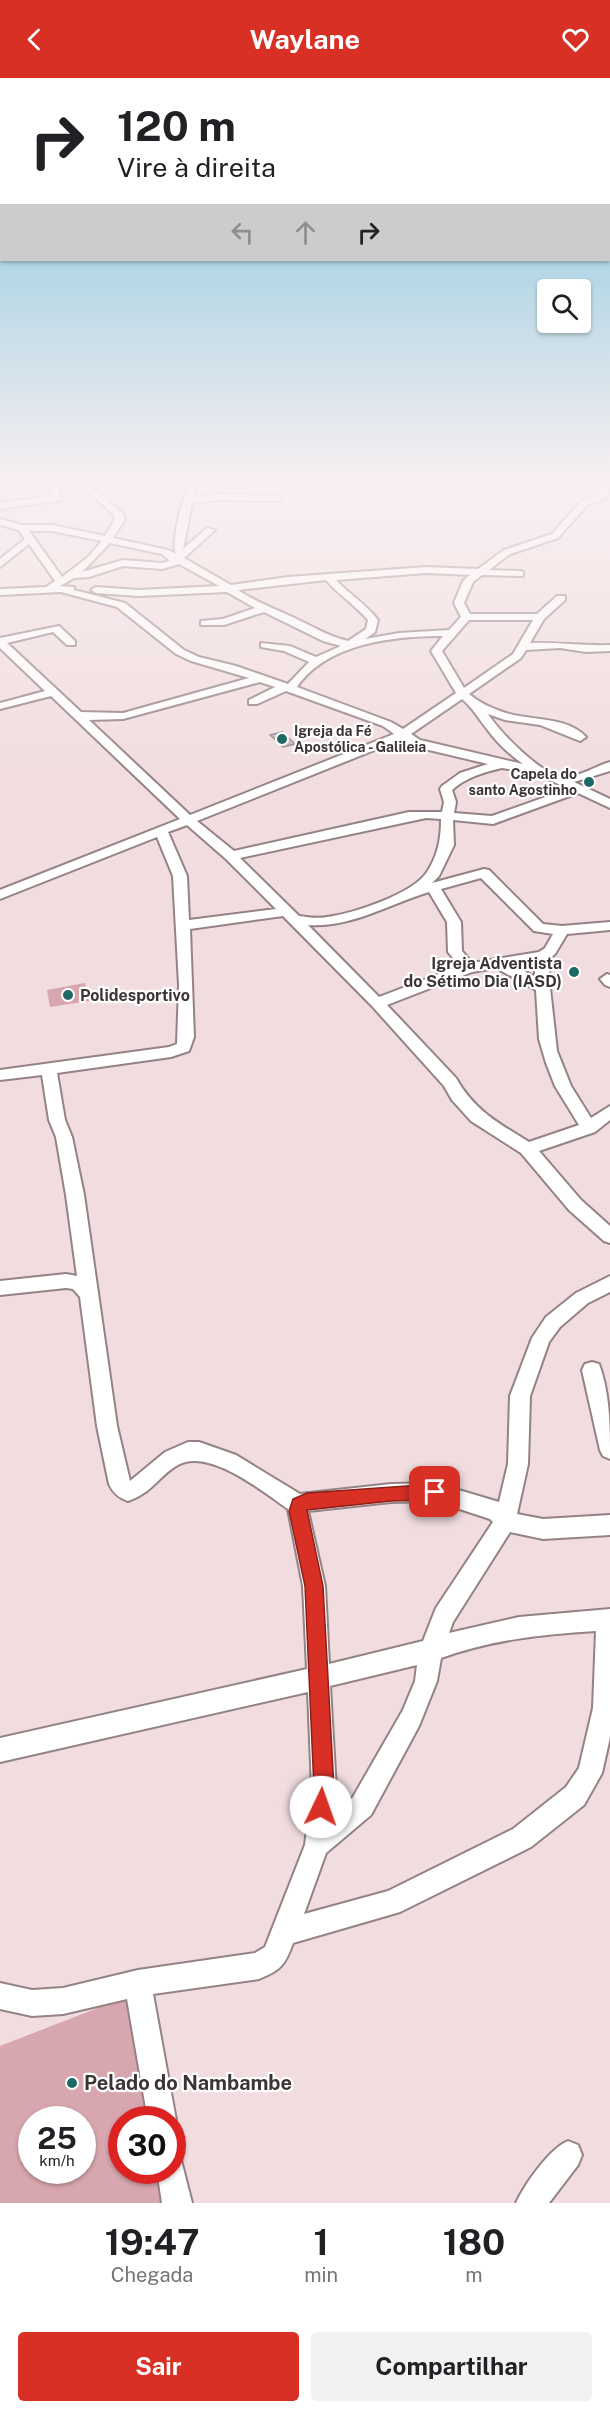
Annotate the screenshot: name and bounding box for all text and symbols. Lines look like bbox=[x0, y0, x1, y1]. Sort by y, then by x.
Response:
icon: back bbox=[18, 23, 51, 56]
text: Waylane bbox=[250, 23, 360, 55]
icon: heart bbox=[559, 23, 592, 56]
text: 120 m bbox=[117, 101, 236, 150]
icon: right bbox=[18, 102, 96, 180]
text: Vire à direita bbox=[117, 151, 276, 183]
icon: left bbox=[226, 216, 259, 249]
icon: ahead bbox=[289, 216, 322, 249]
icon: right bbox=[352, 216, 385, 249]
map controls bbox=[537, 279, 591, 333]
button: search bbox=[537, 279, 591, 333]
place label: Igreja da Fé Apostólica - Galileia bbox=[294, 723, 426, 755]
marker: Igreja da Fé Apostólica - Galileia bbox=[275, 732, 289, 746]
place label: Capela do santo Agostinho bbox=[469, 766, 577, 798]
marker: Capela do santo Agostinho bbox=[582, 775, 596, 789]
place label: Igreja Adventista do Sétimo Dia (IASD) bbox=[403, 954, 562, 991]
marker: Igreja Adventista do Sétimo Dia (IASD) bbox=[567, 965, 581, 979]
place label: Polidesportivo bbox=[80, 986, 190, 1005]
marker: Polidesportivo bbox=[61, 988, 75, 1002]
pin bbox=[409, 1466, 460, 1517]
icon: arrive bbox=[418, 1475, 451, 1508]
position arrow bbox=[289, 1775, 353, 1839]
place label: Pelado do Nambambe bbox=[84, 2071, 292, 2095]
marker: Pelado do Nambambe bbox=[65, 2076, 79, 2090]
speed limit sign: 30 bbox=[108, 2106, 186, 2184]
text: 25 bbox=[37, 2120, 77, 2156]
text: km/h bbox=[39, 2152, 75, 2169]
text: 19:47 bbox=[105, 2221, 200, 2263]
text: 1 bbox=[313, 2221, 329, 2263]
text: 180 bbox=[443, 2221, 505, 2263]
text: Chegada bbox=[111, 2263, 193, 2287]
text: min bbox=[304, 2263, 338, 2287]
text: m bbox=[465, 2263, 483, 2287]
button: Sair bbox=[18, 2332, 299, 2401]
button: Compartilhar bbox=[311, 2332, 592, 2401]

